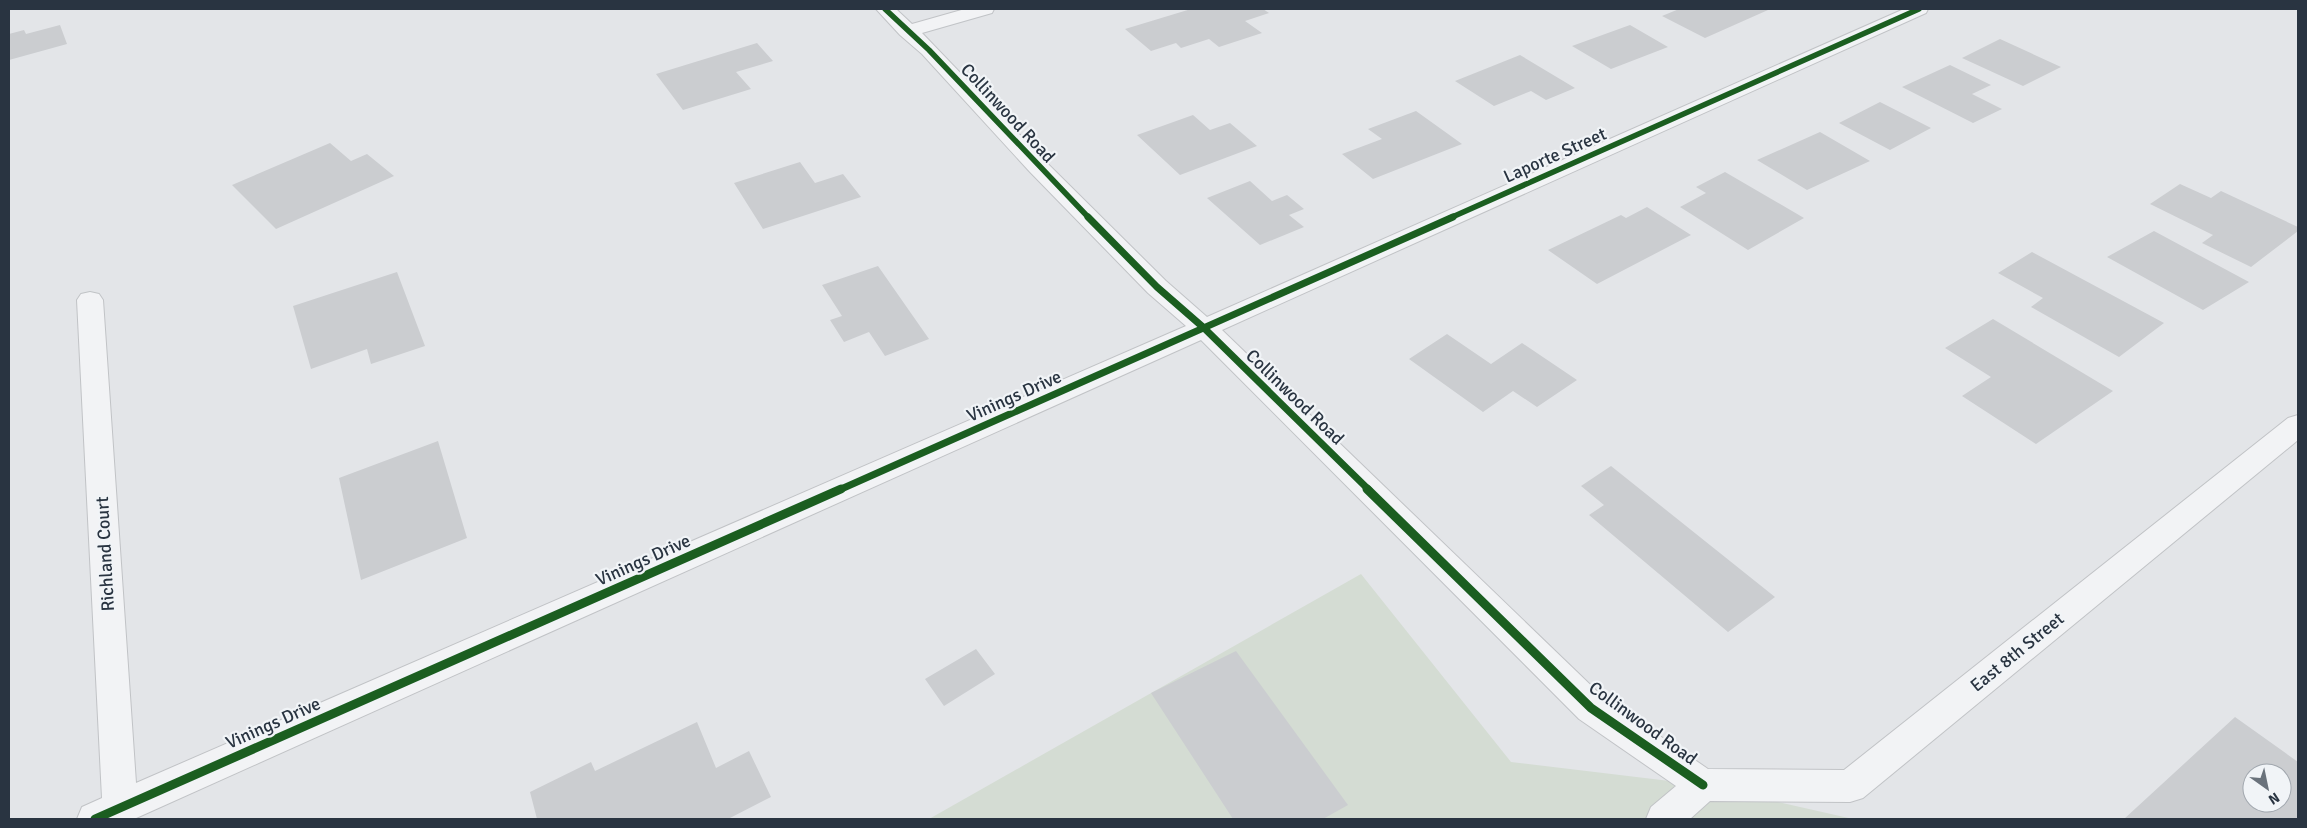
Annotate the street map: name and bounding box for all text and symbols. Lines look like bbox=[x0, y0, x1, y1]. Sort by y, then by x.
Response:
street label: Collinwood Road bbox=[956, 59, 1060, 167]
street label: Laporte Street bbox=[1500, 123, 1610, 187]
street label: Collinwood Road bbox=[1241, 345, 1349, 449]
street label: Vinings Drive bbox=[963, 365, 1065, 427]
street label: Richland Court bbox=[91, 496, 119, 612]
street label: Vinings Drive bbox=[592, 529, 694, 591]
street label: East 8th Street bbox=[1966, 608, 2068, 696]
street label: Collinwood Road bbox=[1585, 676, 1701, 770]
street label: Vinings Drive bbox=[222, 692, 324, 754]
north arrow bbox=[2242, 763, 2292, 813]
text: N bbox=[2265, 789, 2283, 808]

